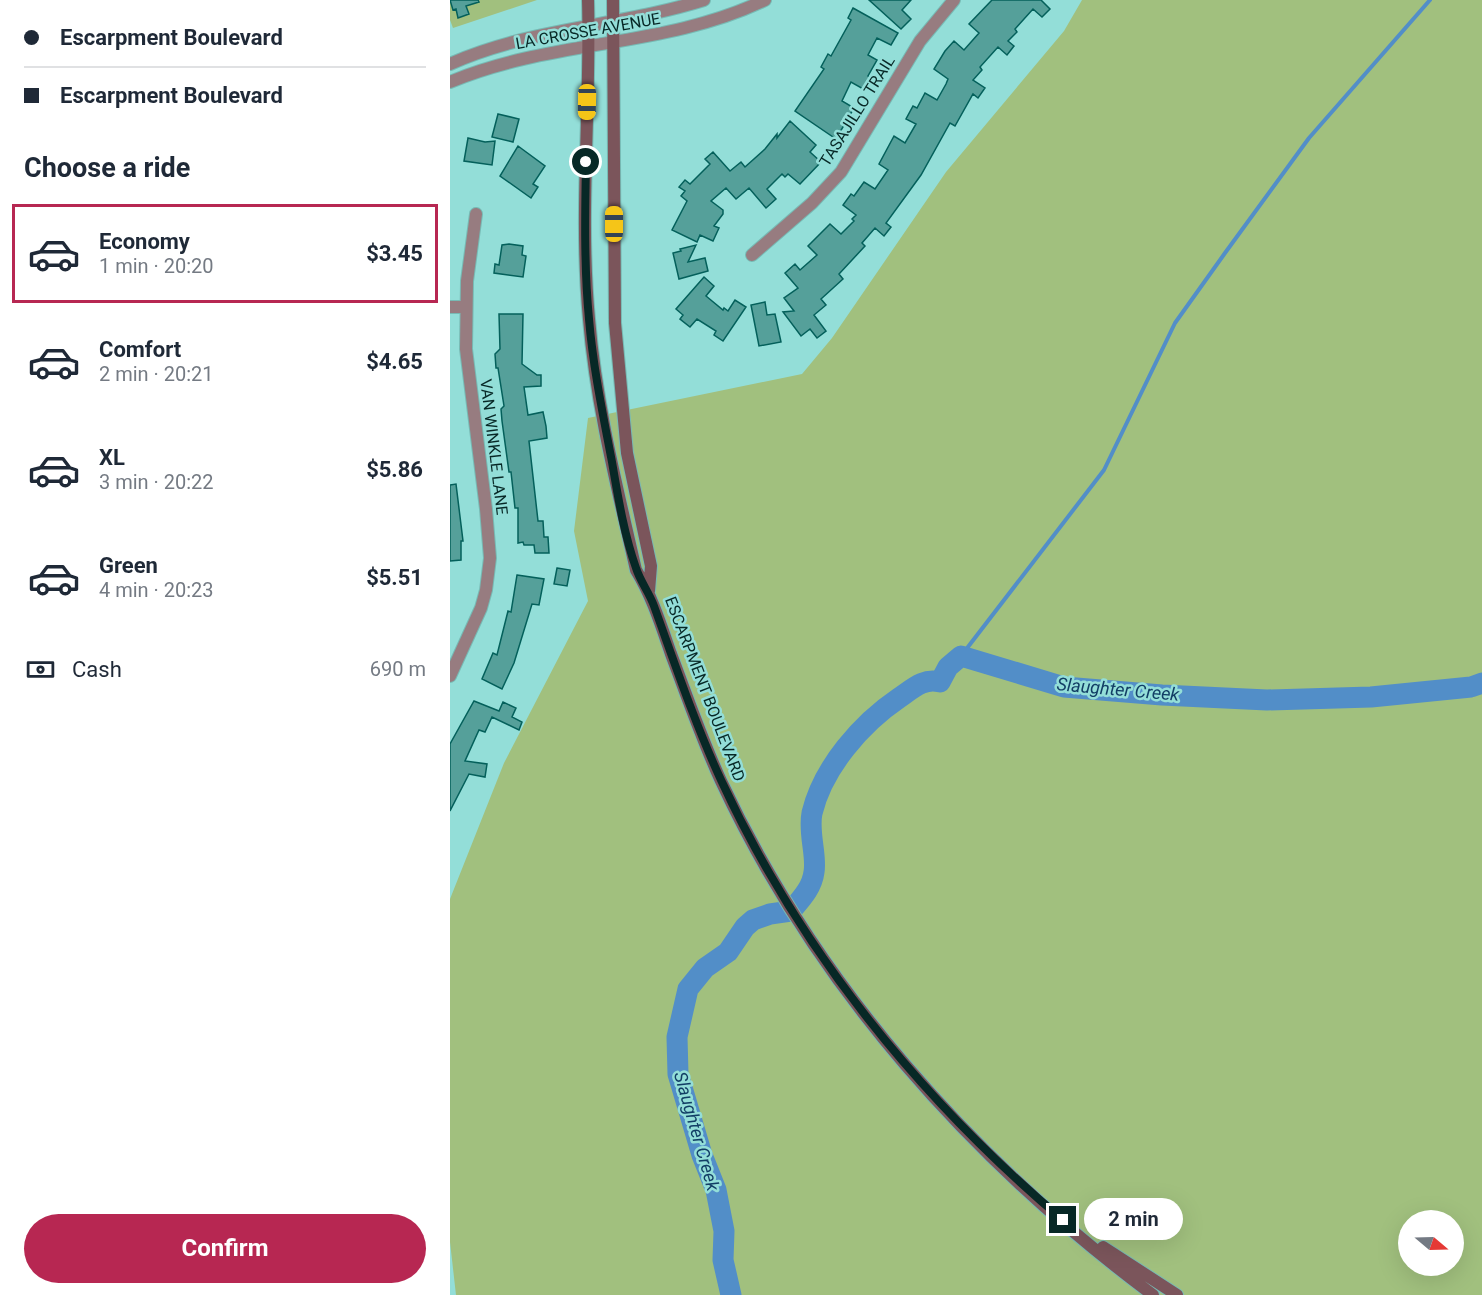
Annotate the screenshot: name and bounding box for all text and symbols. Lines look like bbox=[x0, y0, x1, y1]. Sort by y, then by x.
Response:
street label: LA CROSSE AVENUE bbox=[514, 9, 662, 53]
text: Escarpment Boulevard bbox=[60, 25, 283, 50]
street label: TASAJILLO TRAIL bbox=[815, 52, 899, 170]
text: Escarpment Boulevard bbox=[60, 83, 283, 108]
car bbox=[578, 84, 596, 120]
route start bbox=[572, 148, 599, 175]
text: Choose a ride bbox=[24, 152, 190, 184]
car bbox=[605, 206, 623, 242]
icon: car bbox=[27, 227, 81, 281]
text: Economy bbox=[99, 229, 190, 254]
text: $3.45 bbox=[366, 241, 423, 266]
text: 1 min · 20:20 bbox=[99, 254, 214, 278]
icon: car bbox=[27, 335, 81, 389]
text: Comfort bbox=[99, 337, 181, 362]
text: $4.65 bbox=[366, 349, 423, 374]
text: 2 min · 20:21 bbox=[99, 362, 214, 386]
street label: VAN WINKLE LANE bbox=[476, 378, 512, 516]
icon: car bbox=[27, 443, 81, 497]
text: XL bbox=[99, 445, 125, 470]
text: $5.86 bbox=[366, 457, 423, 482]
text: 3 min · 20:22 bbox=[99, 470, 214, 494]
icon: car bbox=[27, 551, 81, 605]
text: Green bbox=[99, 553, 158, 578]
text: $5.51 bbox=[366, 565, 423, 590]
text: 4 min · 20:23 bbox=[99, 578, 214, 602]
street label: ESCARPMENT BOULEVARD bbox=[661, 594, 749, 784]
icon: cash bbox=[24, 653, 57, 686]
text: Cash bbox=[72, 657, 122, 682]
text: 690 m bbox=[370, 657, 426, 681]
water label: Slaughter Creek bbox=[1056, 673, 1181, 705]
water label: Slaughter Creek bbox=[670, 1069, 724, 1194]
callout: 2 min bbox=[1084, 1199, 1183, 1241]
route end bbox=[1049, 1206, 1076, 1233]
text: 2 min bbox=[1108, 1207, 1159, 1231]
north arrow bbox=[1398, 1210, 1464, 1276]
map controls bbox=[1398, 1210, 1464, 1276]
button: Confirm bbox=[24, 1214, 426, 1283]

